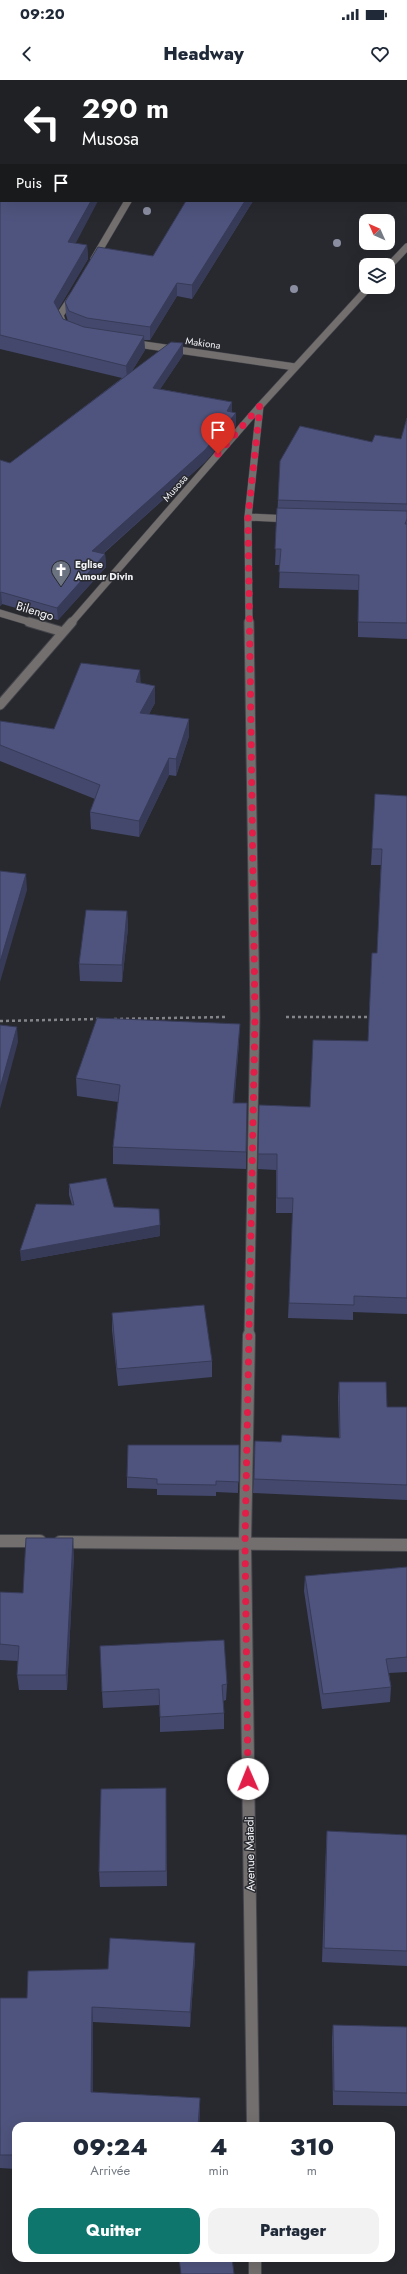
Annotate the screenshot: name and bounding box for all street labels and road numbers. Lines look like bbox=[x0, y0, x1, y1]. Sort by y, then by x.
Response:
street label: Makiona bbox=[184, 333, 222, 353]
street label: Musosa bbox=[159, 471, 191, 505]
street label: Bilengo bbox=[14, 597, 56, 625]
street label: Avenue Matadi bbox=[240, 1816, 260, 1892]

